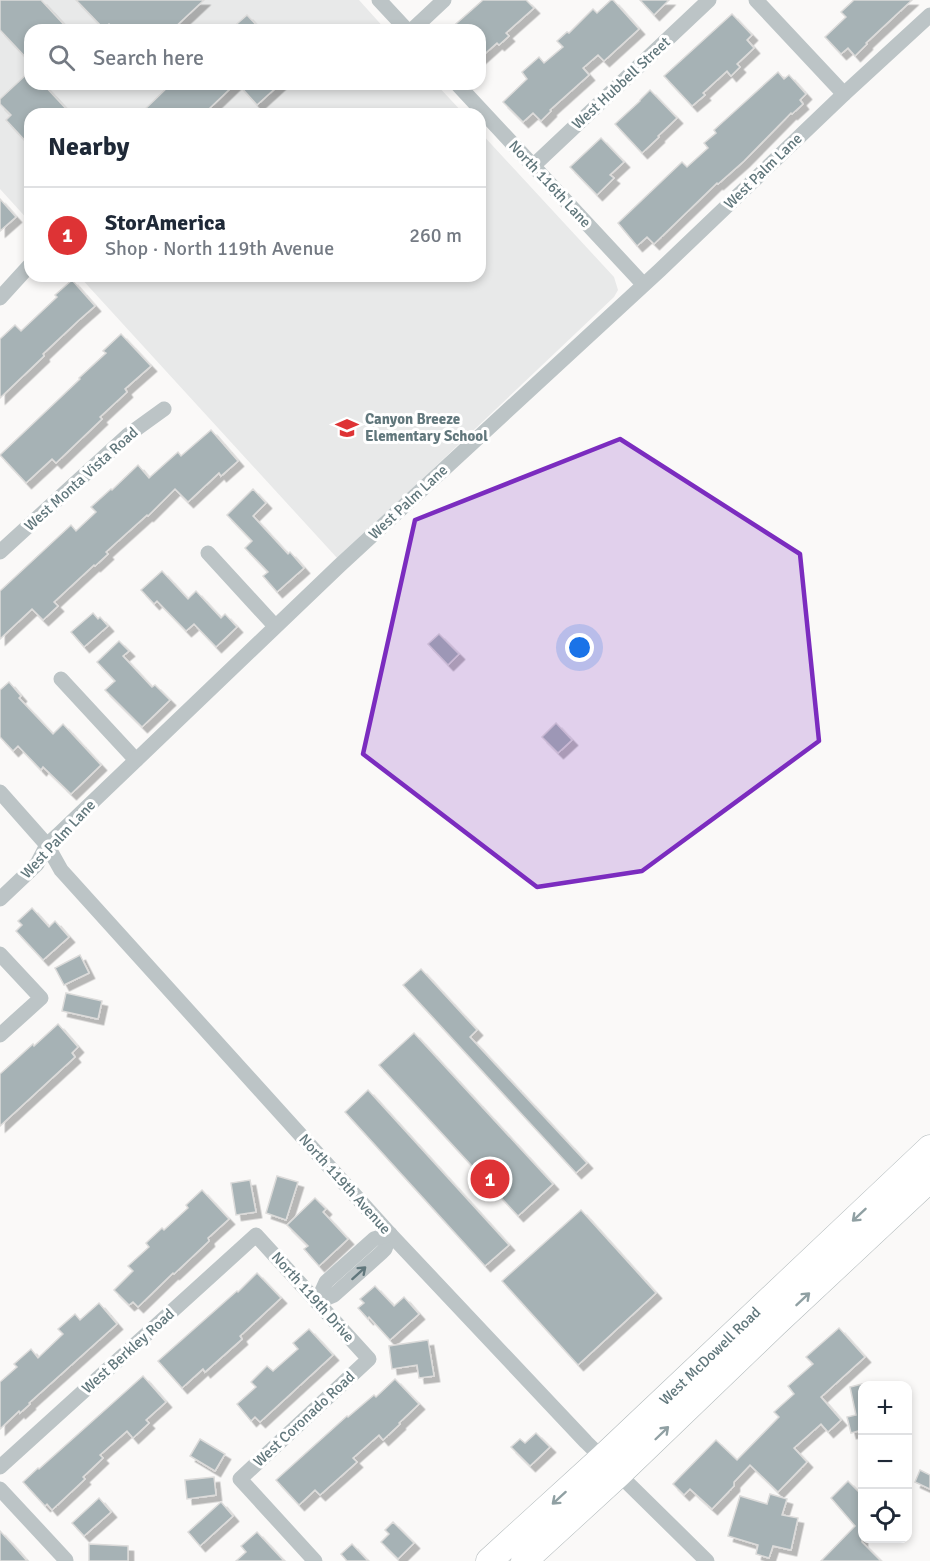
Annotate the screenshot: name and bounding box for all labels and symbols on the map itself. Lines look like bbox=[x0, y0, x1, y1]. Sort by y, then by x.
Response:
street label: West Hubbell Street bbox=[568, 33, 674, 133]
street label: West Palm Lane bbox=[720, 129, 806, 213]
street label: North 116th Lane bbox=[505, 137, 595, 231]
place label: Canyon Breeze Elementary School bbox=[365, 410, 488, 445]
school or university icon: Canyon Breeze Elementary School bbox=[334, 415, 360, 441]
street label: West Monta Vista Road bbox=[21, 423, 142, 535]
street label: West Palm Lane bbox=[365, 461, 451, 543]
your location bbox=[565, 633, 594, 662]
street label: West Palm Lane bbox=[17, 796, 99, 882]
street label: North 119th Avenue bbox=[295, 1130, 395, 1238]
pin: 1 bbox=[470, 1156, 510, 1202]
one-way arrow bbox=[851, 1208, 866, 1222]
street label: North 119th Drive bbox=[268, 1248, 358, 1346]
one-way arrow bbox=[351, 1266, 366, 1280]
one-way arrow bbox=[795, 1291, 810, 1306]
street label: West McDowell Road bbox=[656, 1303, 764, 1409]
street label: West Berkley Road bbox=[78, 1305, 178, 1397]
street label: West Coronado Road bbox=[250, 1368, 358, 1470]
one-way arrow bbox=[654, 1426, 669, 1441]
one-way arrow bbox=[551, 1490, 566, 1505]

